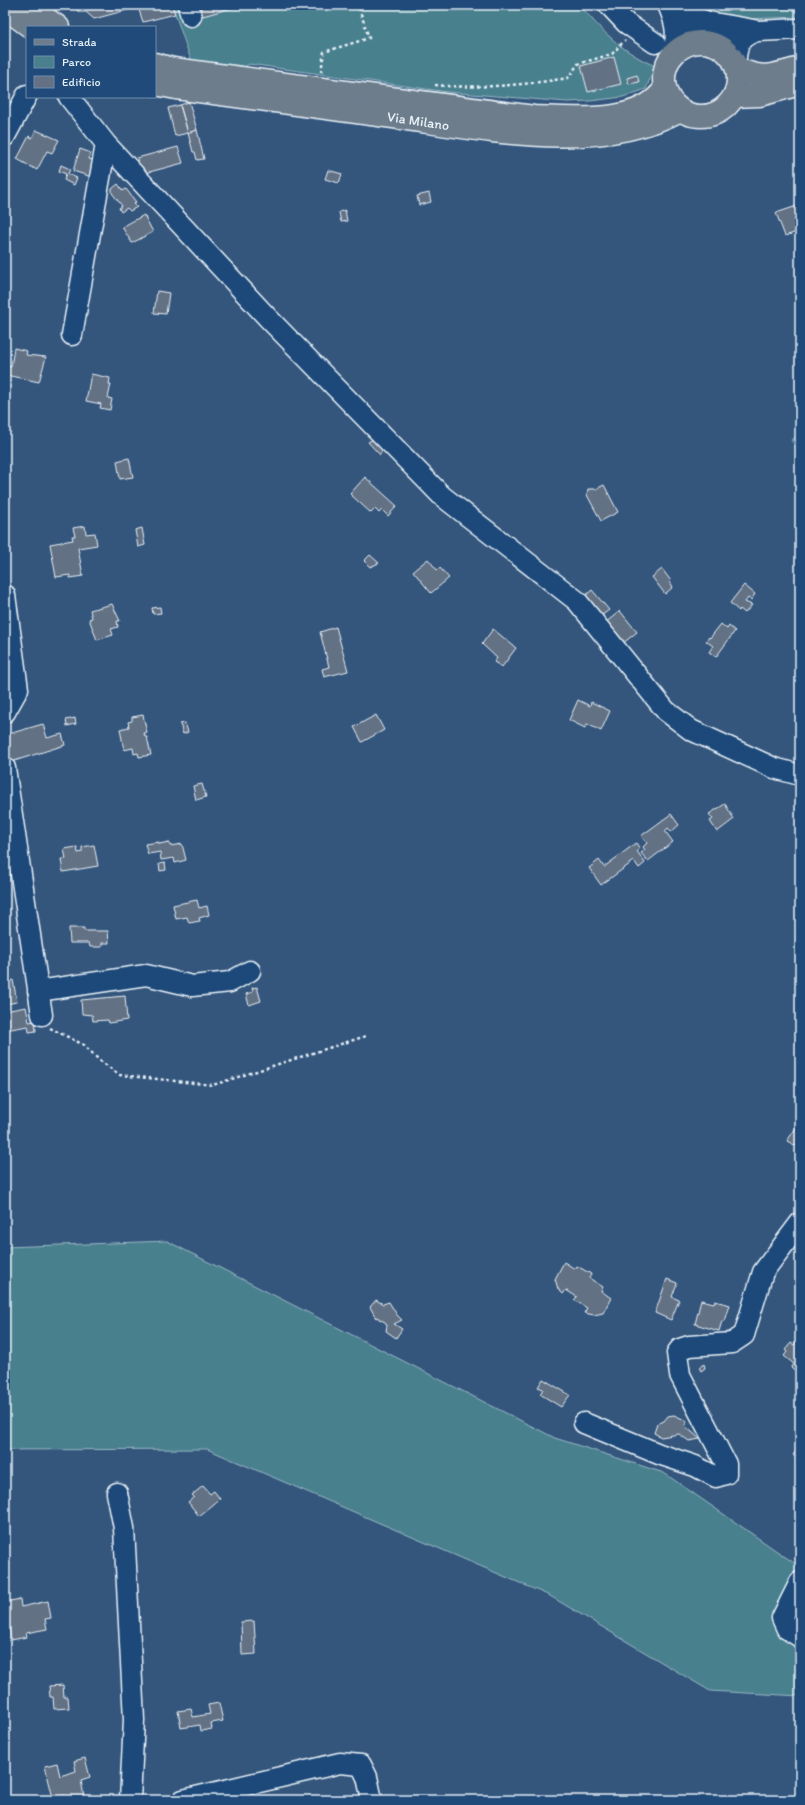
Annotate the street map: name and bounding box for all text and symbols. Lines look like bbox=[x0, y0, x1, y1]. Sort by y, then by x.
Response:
legend bbox=[26, 26, 156, 98]
text: Strada bbox=[62, 35, 97, 49]
text: Parco bbox=[62, 55, 91, 69]
text: Edificio bbox=[62, 75, 101, 89]
street label: Via Milano bbox=[386, 108, 450, 134]

